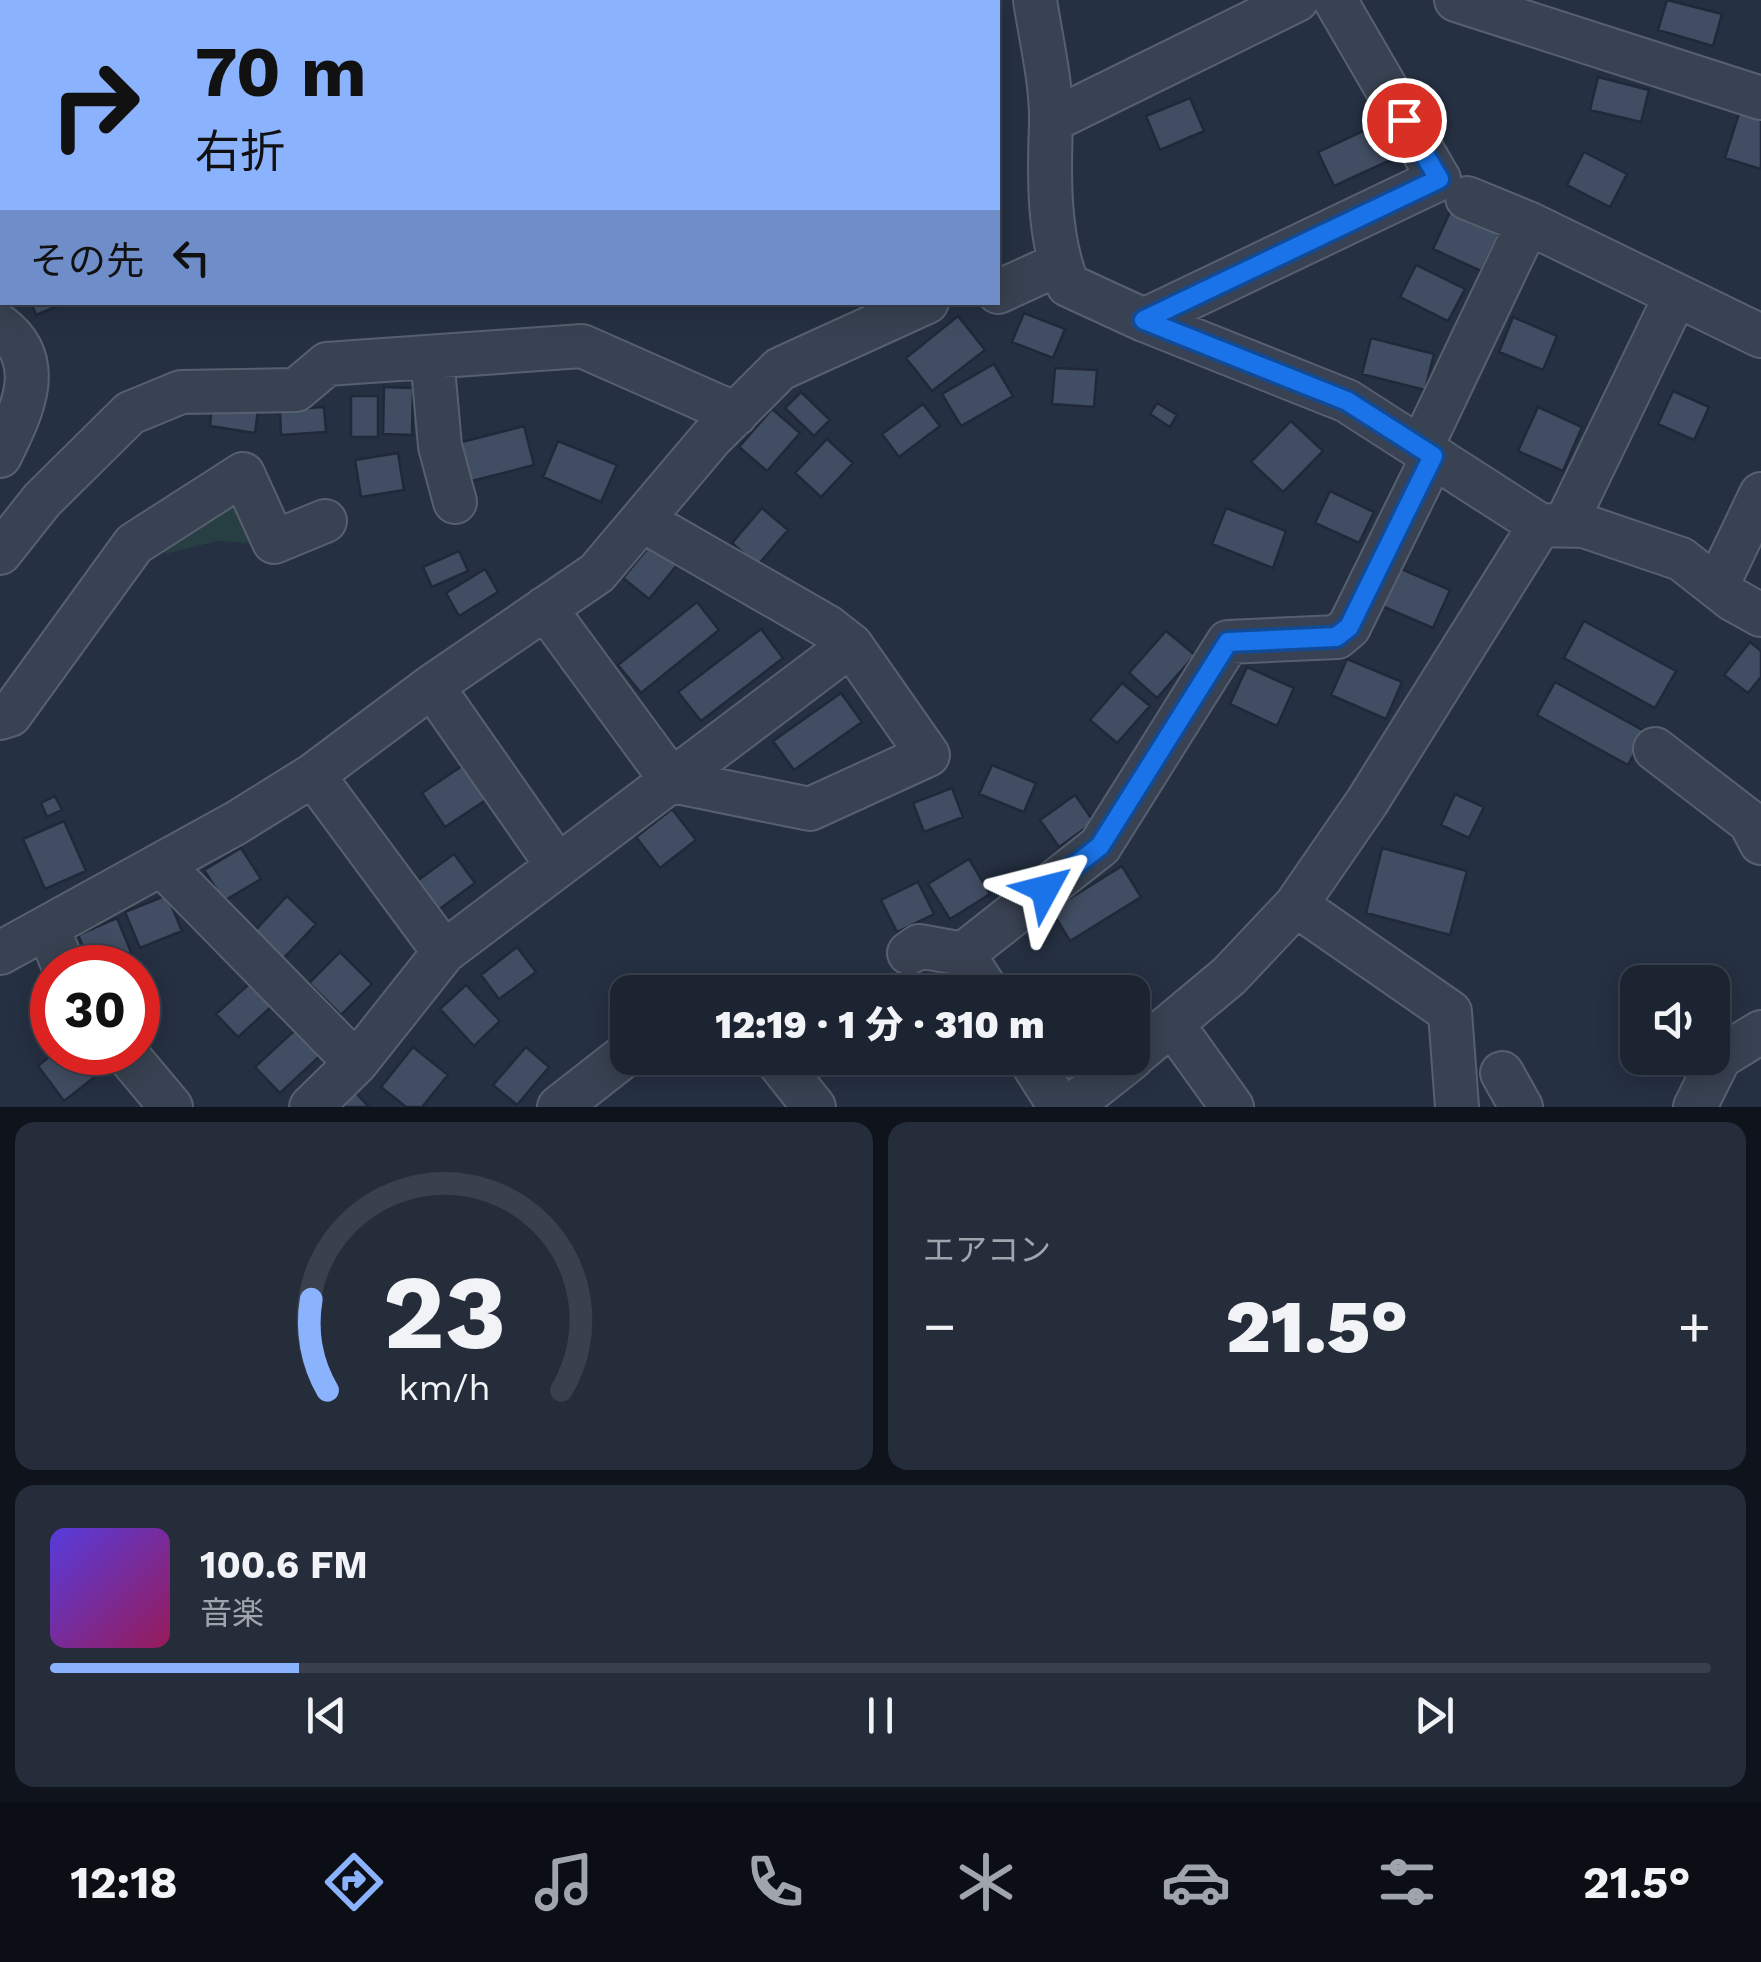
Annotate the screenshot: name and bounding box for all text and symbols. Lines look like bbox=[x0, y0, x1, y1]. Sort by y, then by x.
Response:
text: 70 m bbox=[195, 31, 367, 113]
icon: right bbox=[30, 40, 160, 170]
pin bbox=[1362, 78, 1447, 163]
icon: arrive bbox=[1377, 93, 1432, 148]
text: 右折 bbox=[195, 125, 285, 178]
icon: left bbox=[164, 230, 219, 285]
text: その先 bbox=[30, 239, 144, 283]
position arrow bbox=[993, 837, 1097, 941]
speed limit sign: 30 bbox=[30, 945, 160, 1075]
map controls bbox=[1620, 965, 1730, 1075]
button: sound bbox=[1620, 965, 1730, 1075]
text: 12:19 · 1 分 · 310 m bbox=[715, 1003, 1045, 1047]
text: エアコン bbox=[923, 1231, 1051, 1269]
text: 23 bbox=[382, 1251, 506, 1373]
text: 21.5° bbox=[1226, 1282, 1408, 1370]
text: − bbox=[923, 1294, 956, 1358]
text: + bbox=[1678, 1294, 1711, 1358]
text: km/h bbox=[398, 1367, 490, 1409]
text: 100.6 FM bbox=[200, 1543, 368, 1587]
text: 音楽 bbox=[200, 1594, 264, 1632]
icon: previous bbox=[299, 1688, 354, 1743]
icon: pause bbox=[853, 1688, 908, 1743]
icon: next bbox=[1407, 1688, 1462, 1743]
icon: directions bbox=[319, 1847, 389, 1917]
icon: music bbox=[529, 1847, 599, 1917]
icon: phone bbox=[740, 1847, 810, 1917]
icon: climate bbox=[951, 1847, 1021, 1917]
icon: car bbox=[1161, 1847, 1231, 1917]
icon: filters bbox=[1372, 1847, 1442, 1917]
text: 12:18 bbox=[70, 1856, 178, 1909]
text: 21.5° bbox=[1583, 1856, 1691, 1909]

